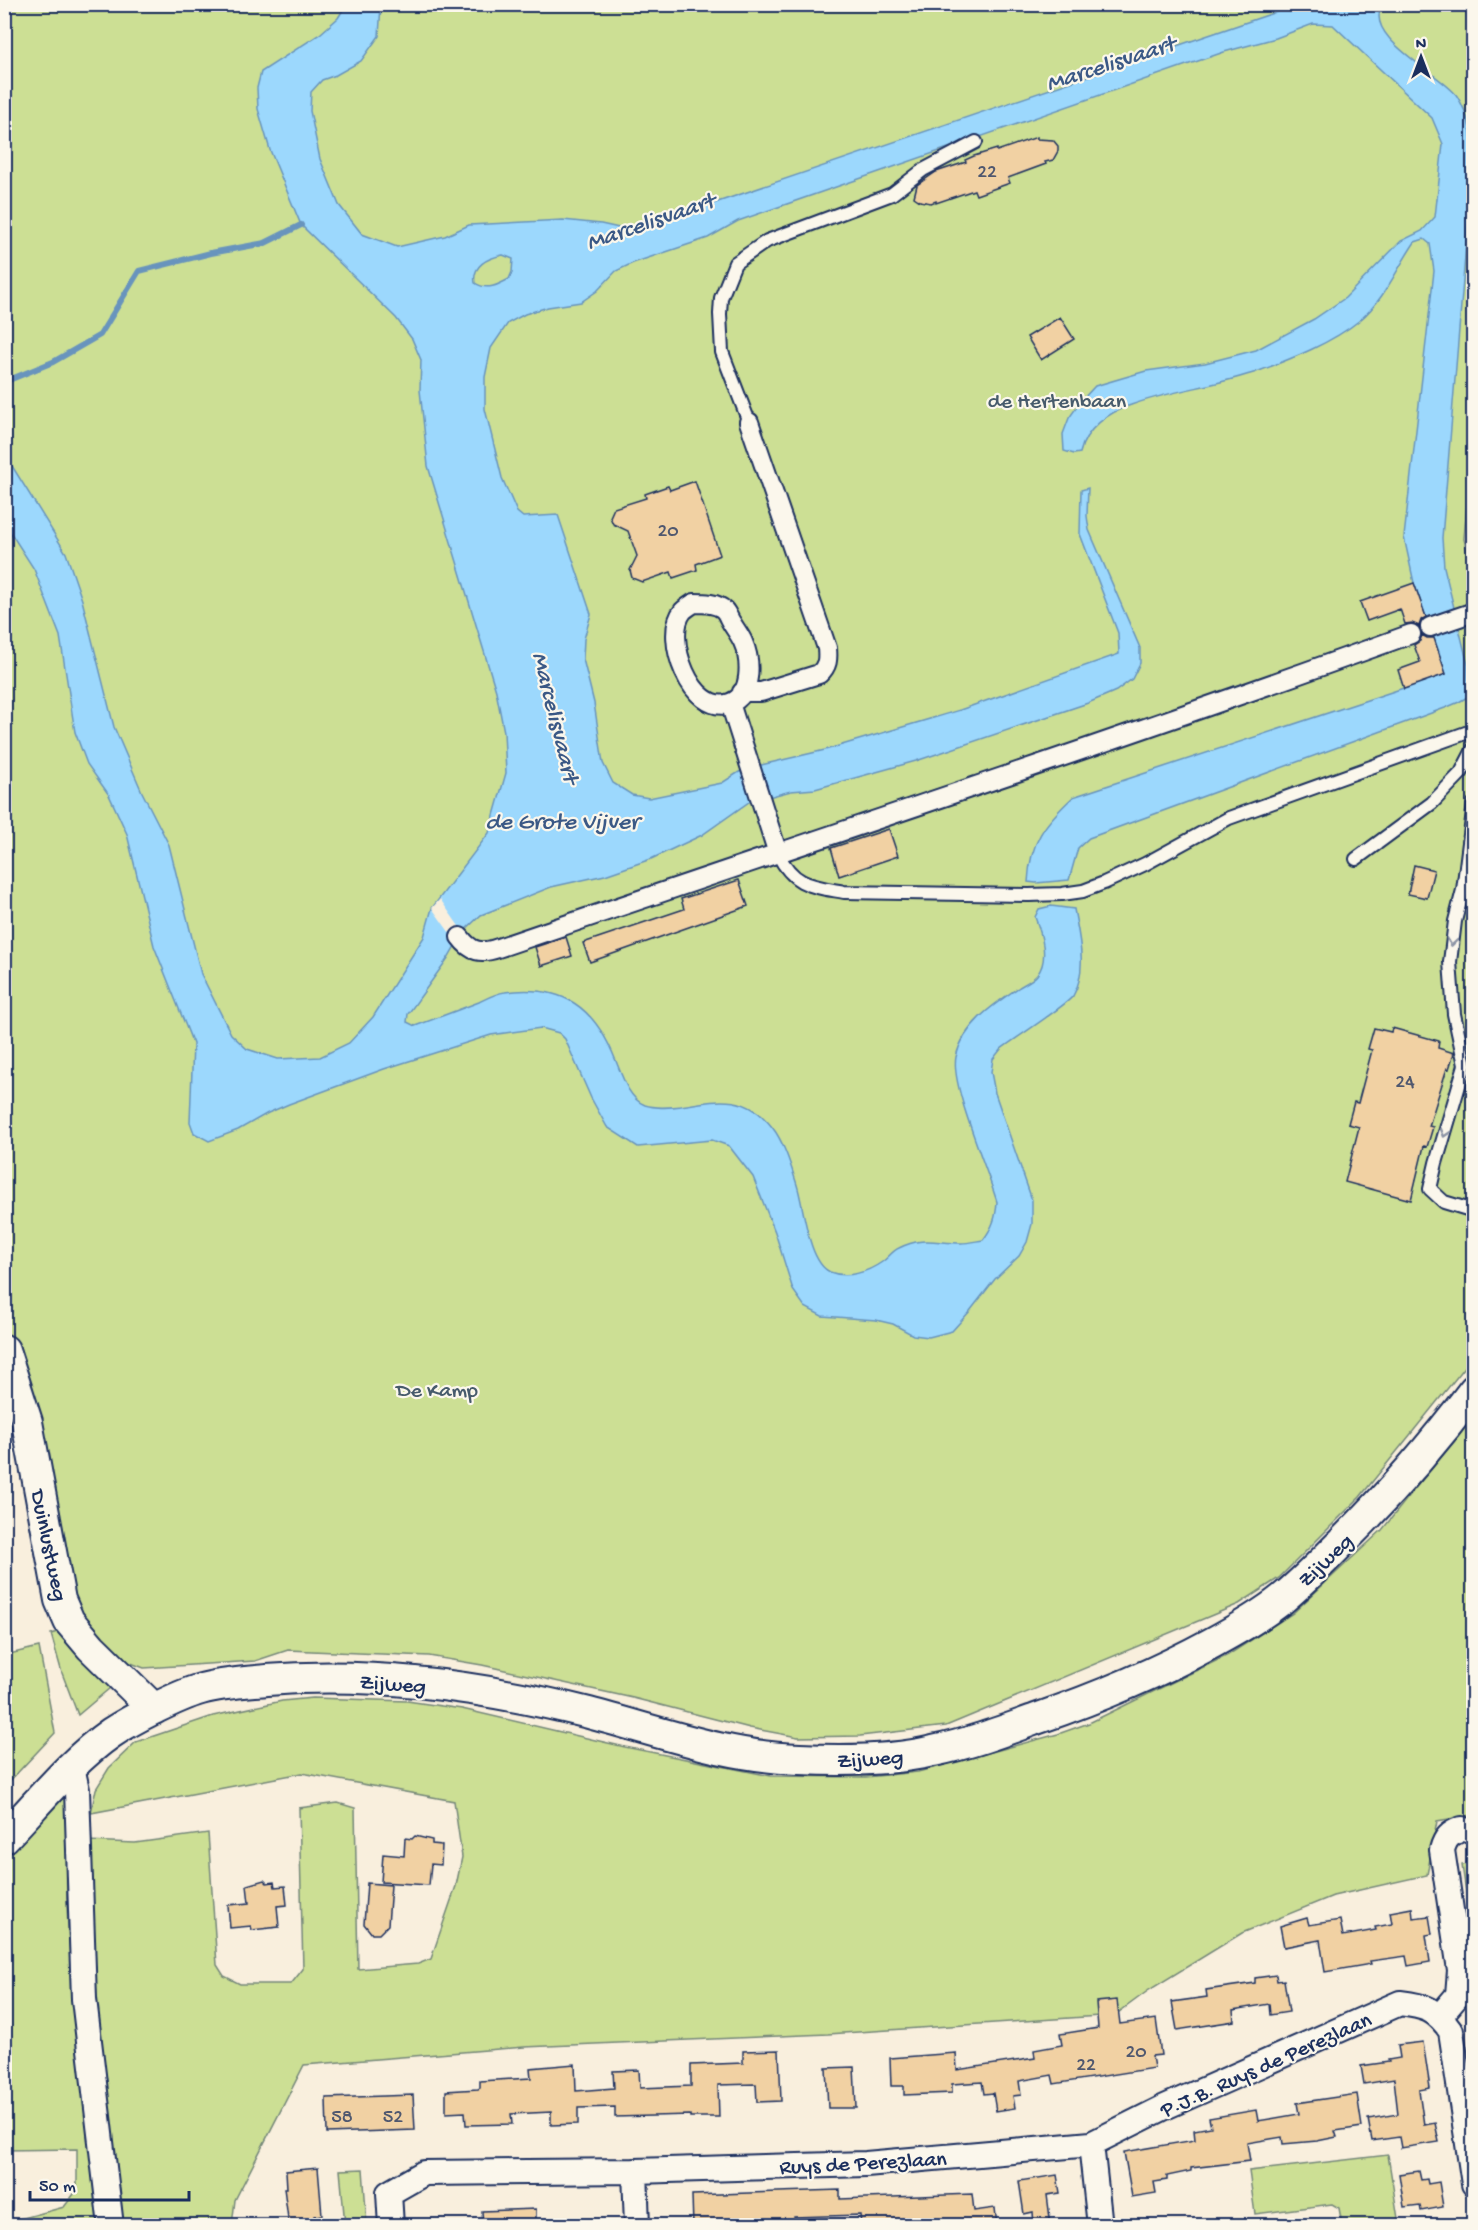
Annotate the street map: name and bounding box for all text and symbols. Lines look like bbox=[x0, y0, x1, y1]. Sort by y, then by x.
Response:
north arrow bbox=[1391, 27, 1451, 87]
water label: Marcelisvaart bbox=[1043, 30, 1183, 100]
text: N bbox=[1416, 36, 1427, 55]
house number: 22 bbox=[977, 162, 997, 185]
water label: Marcelisvaart bbox=[583, 186, 723, 259]
park label: de Hertenbaan bbox=[988, 390, 1127, 416]
house number: 20 bbox=[657, 521, 679, 544]
water label: Marcelisvaart bbox=[523, 649, 585, 790]
water label: de Grote Vijver bbox=[485, 809, 643, 838]
one-way arrow bbox=[1447, 938, 1459, 947]
house number: 24 bbox=[1395, 1072, 1415, 1095]
one-way arrow bbox=[1440, 1127, 1452, 1138]
park label: De Kamp bbox=[394, 1379, 478, 1405]
street label: Duinlustweg bbox=[22, 1486, 72, 1604]
street label: Zijweg bbox=[1294, 1529, 1360, 1594]
street label: Zijweg bbox=[359, 1671, 427, 1701]
street label: Zijweg bbox=[836, 1746, 904, 1776]
street label: P.J.B. Ruys de Perezlaan bbox=[1156, 2008, 1377, 2125]
house number: 20 bbox=[1125, 2042, 1147, 2065]
house number: 22 bbox=[1076, 2055, 1096, 2078]
house number: 58 bbox=[331, 2107, 353, 2130]
house number: 52 bbox=[383, 2107, 403, 2130]
street label: Ruys de Perezlaan bbox=[779, 2148, 948, 2182]
scale bar bbox=[30, 2164, 189, 2202]
text: 50 m bbox=[39, 2177, 76, 2198]

